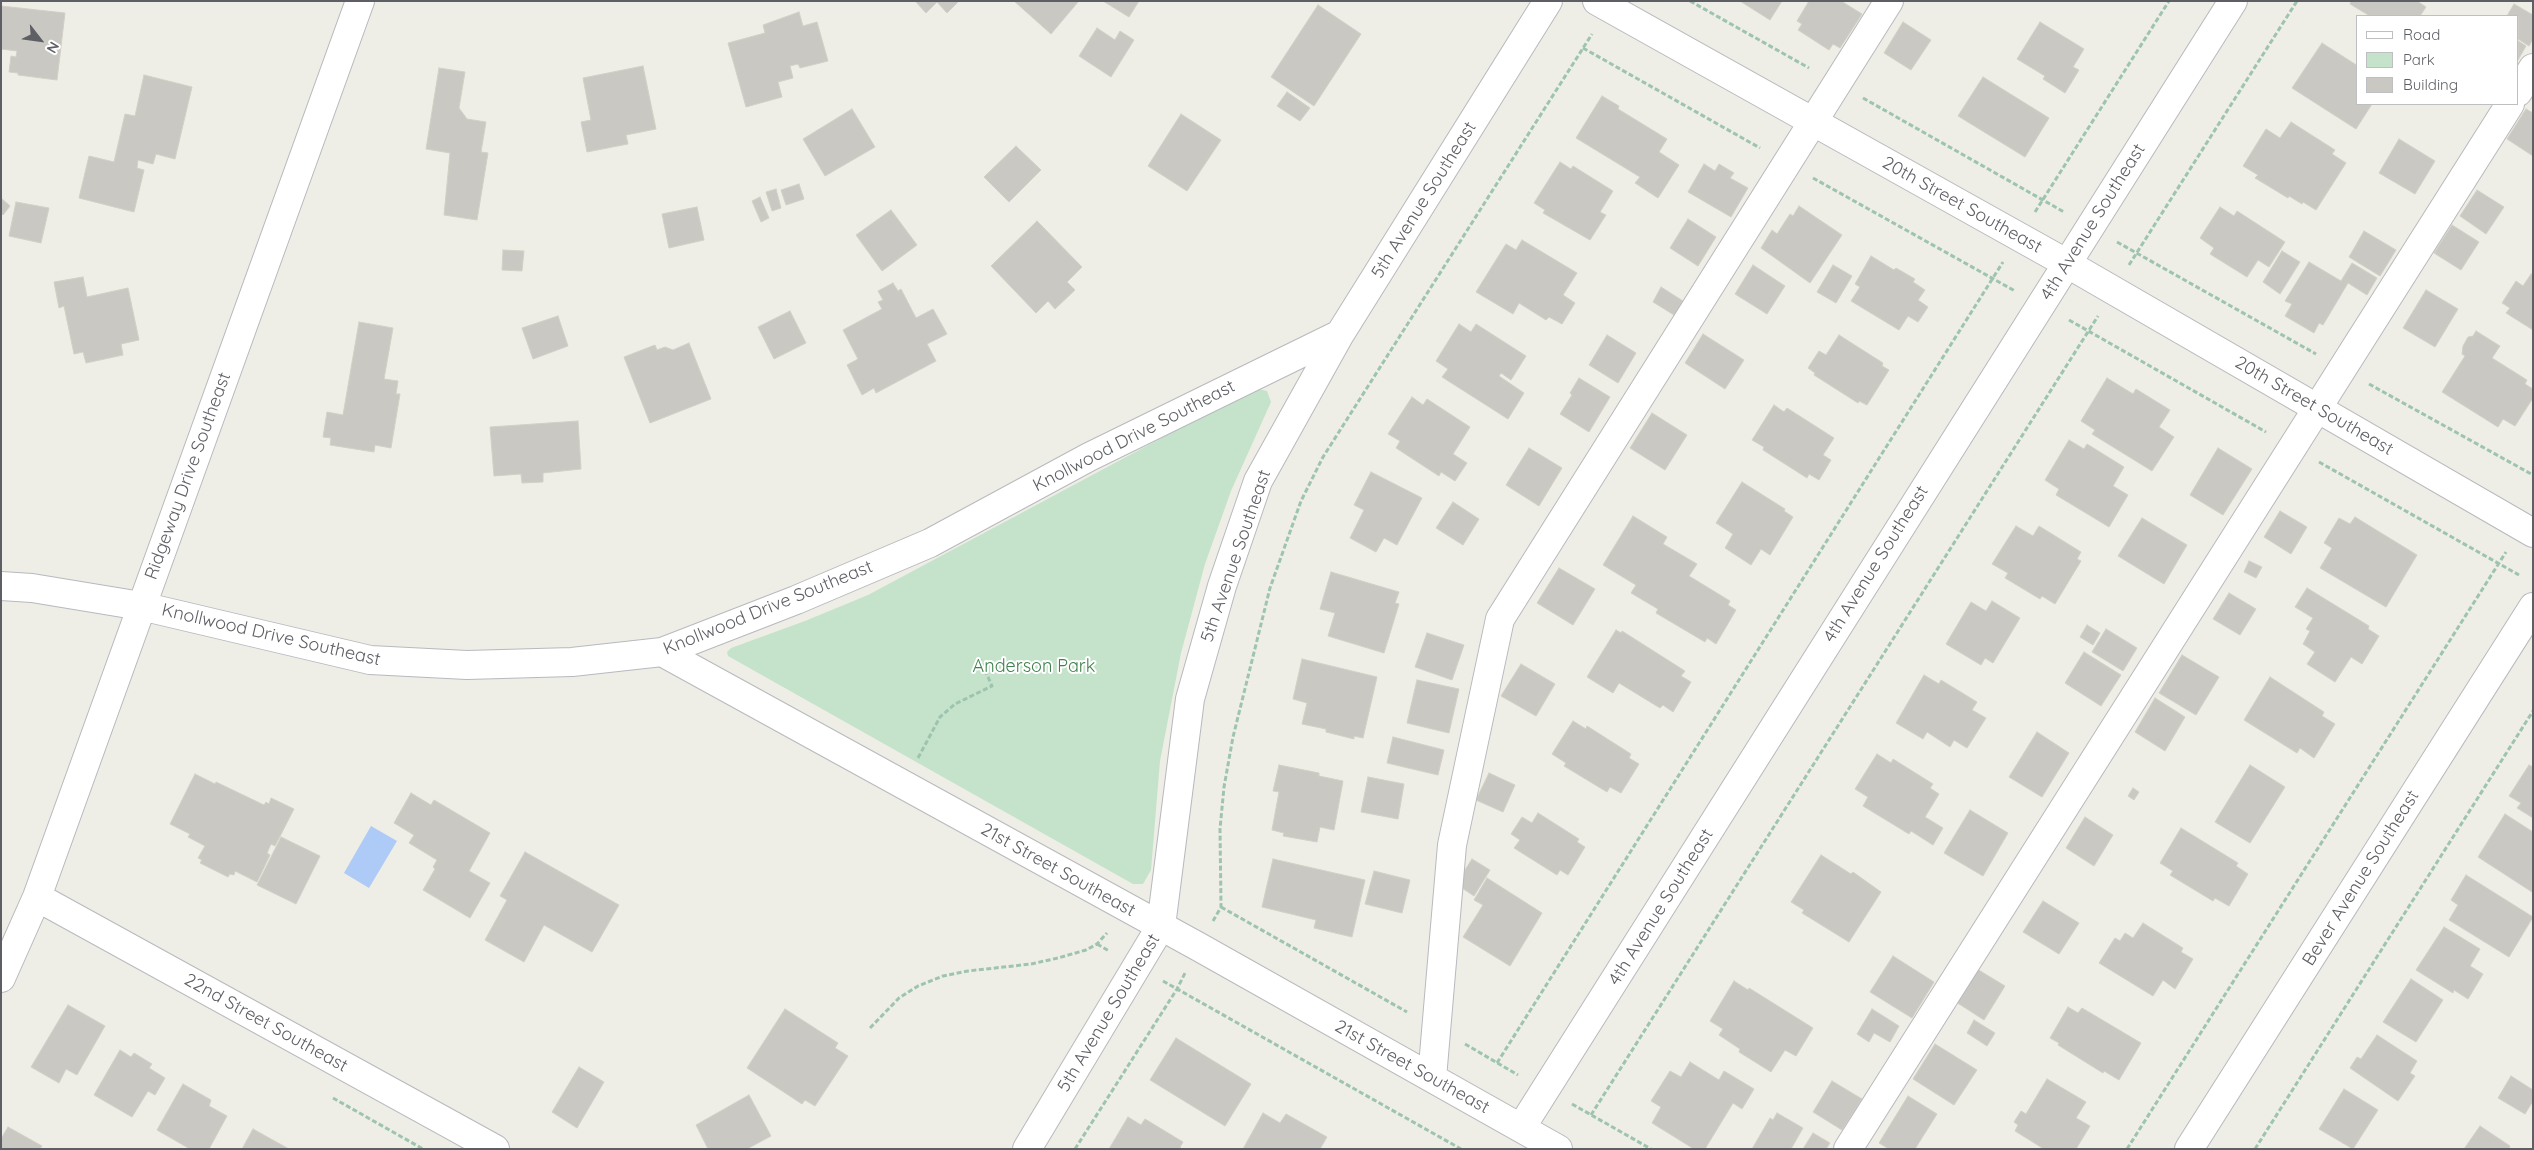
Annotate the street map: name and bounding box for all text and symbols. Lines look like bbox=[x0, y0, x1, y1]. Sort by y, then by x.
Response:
north arrow bbox=[15, 15, 65, 65]
legend bbox=[2356, 15, 2519, 105]
text: Road bbox=[2403, 25, 2440, 44]
text: N bbox=[43, 39, 63, 56]
text: Park bbox=[2403, 50, 2435, 69]
text: Building bbox=[2403, 75, 2458, 94]
street label: 5th Avenue Southeast bbox=[1367, 118, 1481, 282]
street label: 4th Avenue Southeast bbox=[2036, 140, 2150, 304]
street label: 20th Street Southeast bbox=[1878, 152, 2046, 258]
street label: 20th Street Southeast bbox=[2231, 352, 2397, 460]
street label: Ridgeway Drive Southeast bbox=[140, 369, 236, 583]
street label: Knollwood Drive Southeast bbox=[1029, 376, 1239, 496]
street label: 5th Avenue Southeast bbox=[1196, 467, 1276, 645]
street label: 4th Avenue Southeast bbox=[1819, 482, 1933, 646]
street label: Knollwood Drive Southeast bbox=[660, 556, 876, 660]
street label: Knollwood Drive Southeast bbox=[159, 599, 383, 671]
park label: Anderson Park bbox=[973, 656, 1095, 678]
street label: Bever Avenue Southeast bbox=[2298, 786, 2424, 970]
street label: 21st Street Southeast bbox=[977, 819, 1139, 921]
street label: 4th Avenue Southeast bbox=[1604, 825, 1718, 989]
street label: 5th Avenue Southeast bbox=[1053, 930, 1165, 1096]
street label: 22nd Street Southeast bbox=[181, 969, 351, 1077]
street label: 21st Street Southeast bbox=[1331, 1016, 1493, 1118]

